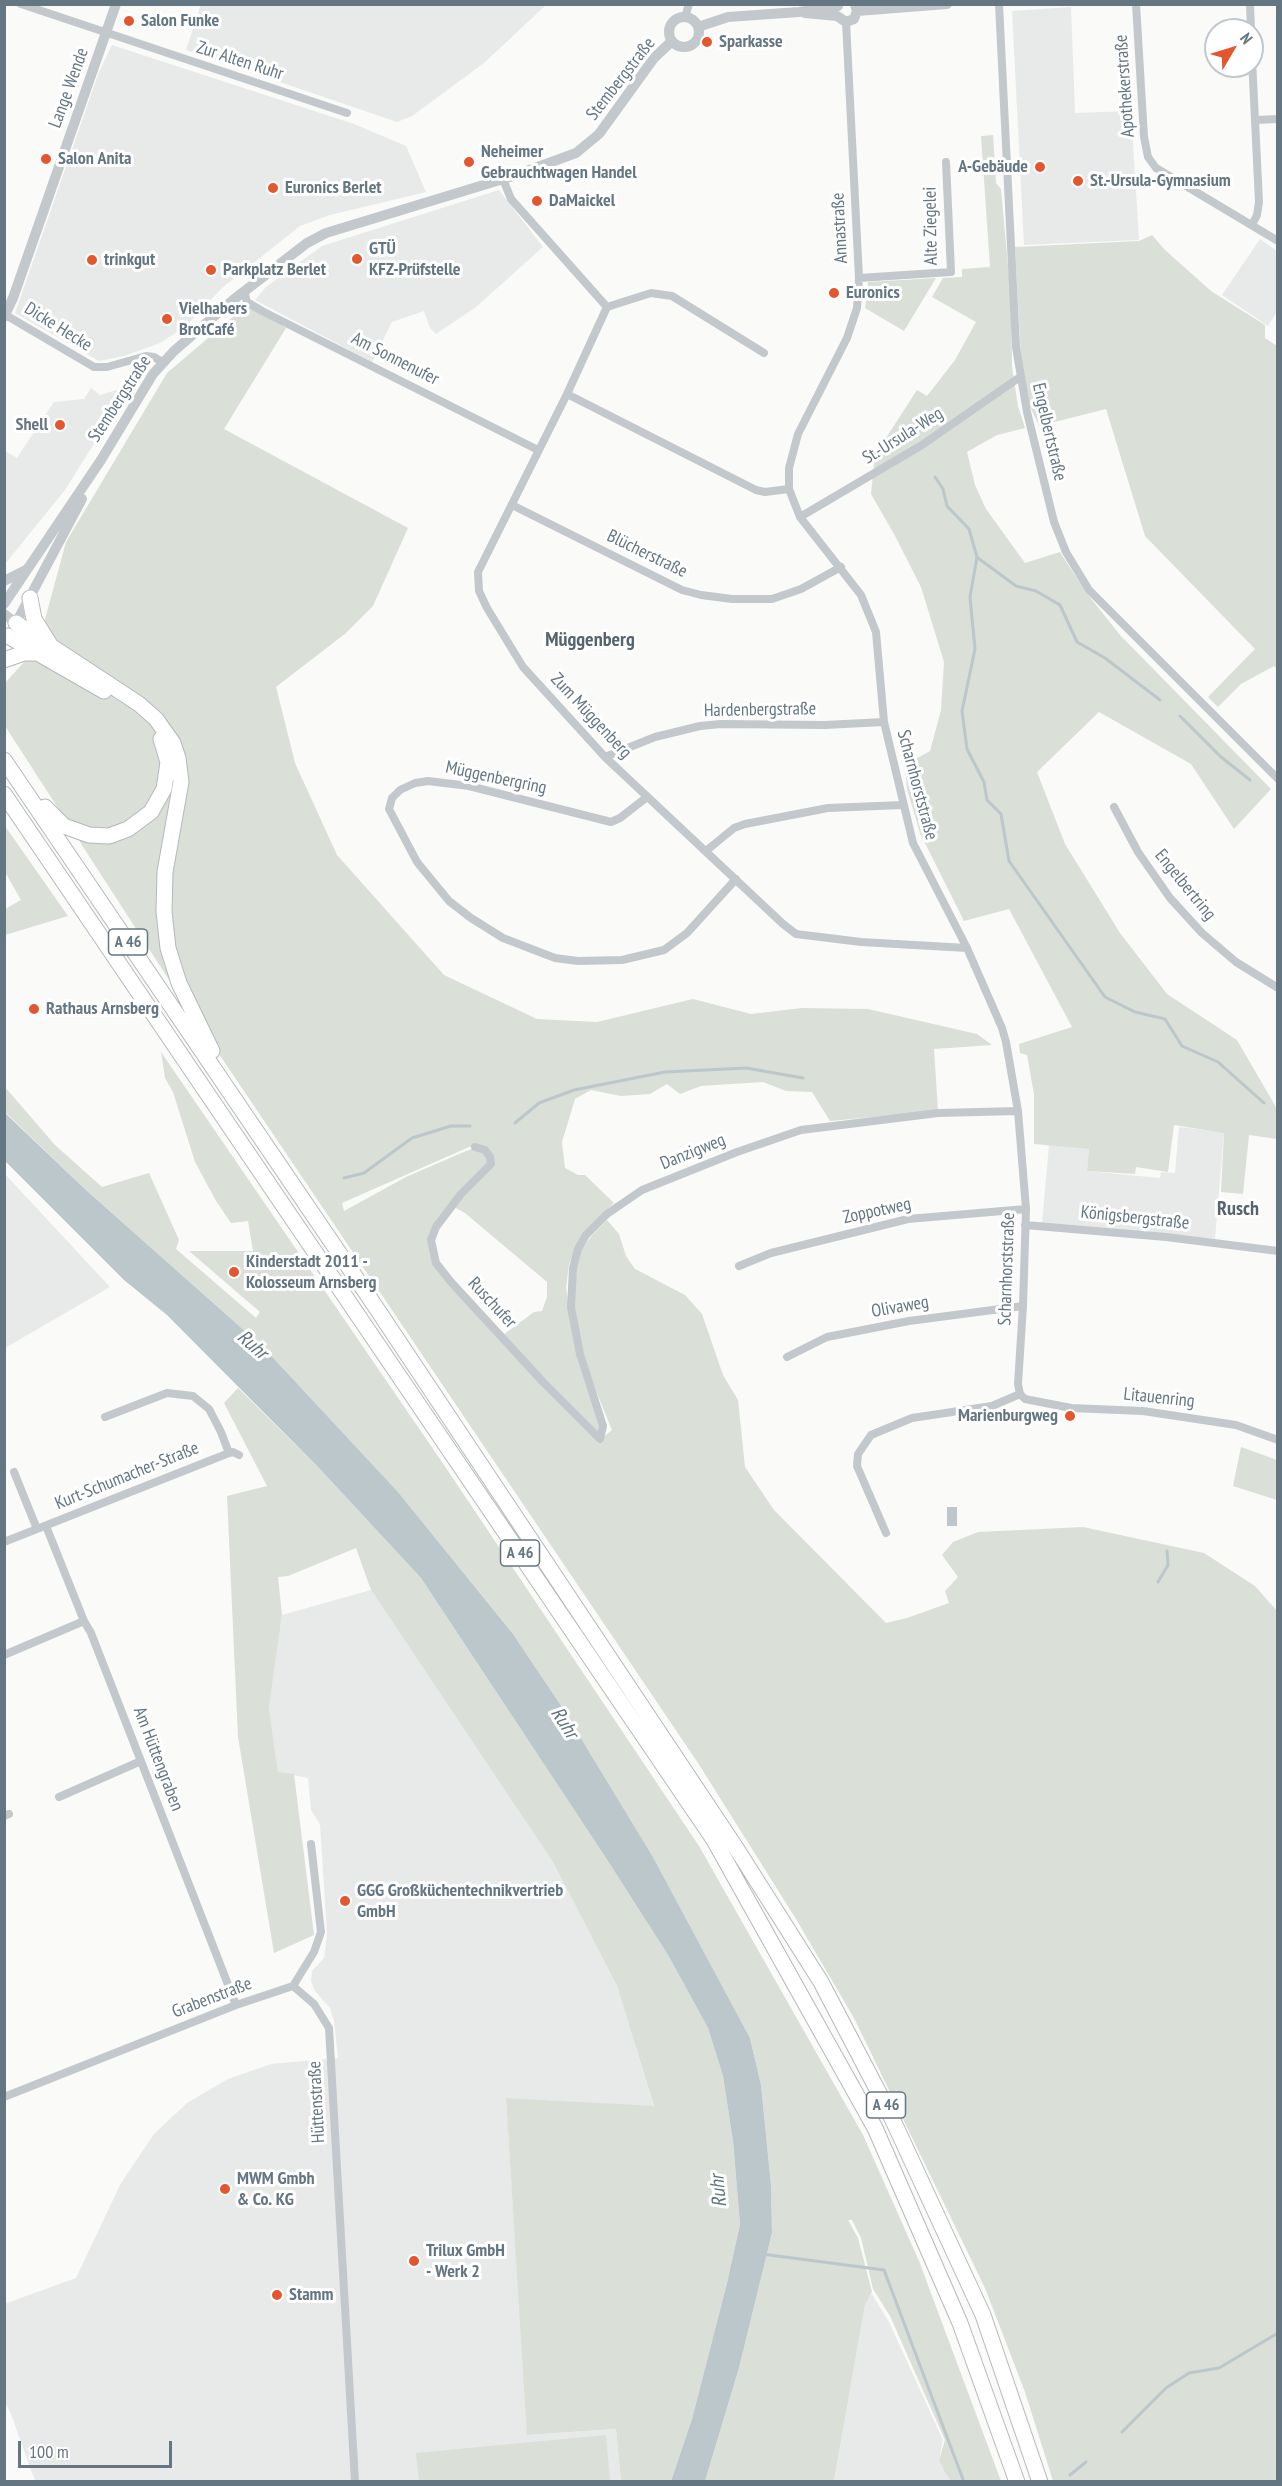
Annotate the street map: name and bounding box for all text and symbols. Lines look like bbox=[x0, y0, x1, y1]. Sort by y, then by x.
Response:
place label: Salon Funke bbox=[141, 10, 219, 32]
marker: Salon Funke bbox=[122, 14, 136, 28]
north arrow bbox=[1204, 18, 1264, 78]
text: N bbox=[1236, 29, 1257, 48]
place label: Sparkasse bbox=[719, 31, 783, 53]
street label: Stembergstraße bbox=[582, 33, 660, 125]
street label: Apothekerstraße bbox=[1111, 34, 1139, 138]
marker: Sparkasse bbox=[700, 35, 714, 49]
street label: Zur Alten Ruhr bbox=[194, 37, 286, 85]
street label: Lange Wende bbox=[45, 45, 93, 131]
place label: Neheimer Gebrauchtwagen Handel bbox=[481, 141, 637, 184]
place label: Salon Anita bbox=[58, 148, 131, 170]
marker: Salon Anita bbox=[39, 152, 53, 166]
marker: Neheimer Gebrauchtwagen Handel bbox=[462, 155, 476, 169]
place label: A-Gebäude bbox=[958, 156, 1028, 178]
marker: A-Gebäude bbox=[1033, 160, 1047, 174]
place label: St.-Ursula-Gymnasium bbox=[1090, 170, 1231, 192]
marker: St.-Ursula-Gymnasium bbox=[1071, 174, 1085, 188]
place label: Euronics Berlet bbox=[285, 177, 382, 199]
marker: Euronics Berlet bbox=[266, 181, 280, 195]
street label: Alte Ziegelei bbox=[920, 187, 942, 265]
place label: DaMaickel bbox=[549, 190, 615, 212]
street label: Annastraße bbox=[827, 192, 853, 264]
marker: DaMaickel bbox=[530, 194, 544, 208]
place label: GTÜ KFZ-Prüfstelle bbox=[369, 238, 461, 280]
place label: trinkgut bbox=[104, 249, 155, 271]
marker: GTÜ KFZ-Prüfstelle bbox=[350, 252, 364, 266]
marker: trinkgut bbox=[85, 253, 99, 267]
place label: Parkplatz Berlet bbox=[223, 259, 326, 281]
marker: Parkplatz Berlet bbox=[204, 263, 218, 277]
place label: Euronics bbox=[846, 282, 900, 304]
marker: Euronics bbox=[827, 286, 841, 300]
street label: Dicke Hecke bbox=[20, 298, 96, 356]
place label: Vielhabers BrotCafé bbox=[179, 298, 247, 340]
marker: Vielhabers BrotCafé bbox=[160, 312, 174, 326]
street label: Am Sonnenufer bbox=[348, 328, 442, 390]
street label: Stembergstraße bbox=[84, 352, 156, 446]
street label: Engelbertstraße bbox=[1027, 381, 1071, 483]
street label: St.-Ursula-Weg bbox=[859, 403, 947, 469]
place label: Shell bbox=[16, 414, 48, 436]
marker: Shell bbox=[53, 418, 67, 432]
street label: Blücherstraße bbox=[603, 525, 691, 583]
district label: Müggenberg bbox=[545, 628, 635, 652]
street label: Zum Müggenberg bbox=[546, 669, 636, 763]
street label: Hardenbergstraße bbox=[704, 698, 816, 722]
street label: Scharnhorststraße bbox=[892, 728, 942, 842]
street label: Müggenbergring bbox=[444, 757, 548, 799]
street label: Engelbertring bbox=[1150, 845, 1220, 925]
road number: A 46 bbox=[108, 929, 148, 955]
place label: Rathaus Arnsberg bbox=[46, 998, 159, 1020]
marker: Rathaus Arnsberg bbox=[27, 1002, 41, 1016]
street label: Danzigweg bbox=[657, 1129, 729, 1175]
street label: Zoppotweg bbox=[841, 1193, 913, 1229]
district label: Rusch bbox=[1217, 1197, 1259, 1221]
street label: Königsbergstraße bbox=[1080, 1202, 1190, 1234]
street label: Scharnhorststraße bbox=[994, 1212, 1020, 1326]
place label: Kinderstadt 2011 - Kolosseum Arnsberg bbox=[246, 1251, 377, 1294]
marker: Kinderstadt 2011 - Kolosseum Arnsberg bbox=[227, 1265, 241, 1279]
street label: Ruschufer bbox=[463, 1273, 521, 1333]
street label: Olivaweg bbox=[870, 1291, 930, 1323]
water label: Ruhr bbox=[232, 1325, 272, 1365]
street label: Litauenring bbox=[1122, 1384, 1196, 1412]
place label: Marienburgweg bbox=[958, 1405, 1058, 1427]
marker: Marienburgweg bbox=[1063, 1409, 1077, 1423]
street label: Kurt-Schumacher-Straße bbox=[52, 1437, 202, 1515]
road number: A 46 bbox=[500, 1540, 540, 1566]
water label: Ruhr bbox=[545, 1703, 583, 1743]
street label: Am Hüttengraben bbox=[128, 1704, 188, 1814]
place label: GGG Großküchentechnikvertrieb GmbH bbox=[357, 1880, 563, 1922]
marker: GGG Großküchentechnikvertrieb GmbH bbox=[338, 1894, 352, 1908]
street label: Grabenstraße bbox=[169, 1973, 255, 2023]
street label: Hüttenstraße bbox=[304, 2061, 330, 2143]
road number: A 46 bbox=[866, 2092, 906, 2118]
place label: MWM Gmbh & Co. KG bbox=[237, 2168, 315, 2210]
water label: Ruhr bbox=[706, 2174, 732, 2208]
marker: MWM Gmbh & Co. KG bbox=[218, 2182, 232, 2196]
place label: Trilux GmbH - Werk 2 bbox=[426, 2240, 505, 2282]
marker: Trilux GmbH - Werk 2 bbox=[407, 2254, 421, 2268]
place label: Stamm bbox=[289, 2284, 333, 2306]
marker: Stamm bbox=[270, 2288, 284, 2302]
scale bar bbox=[21, 2429, 176, 2467]
text: 100 m bbox=[29, 2440, 69, 2463]

